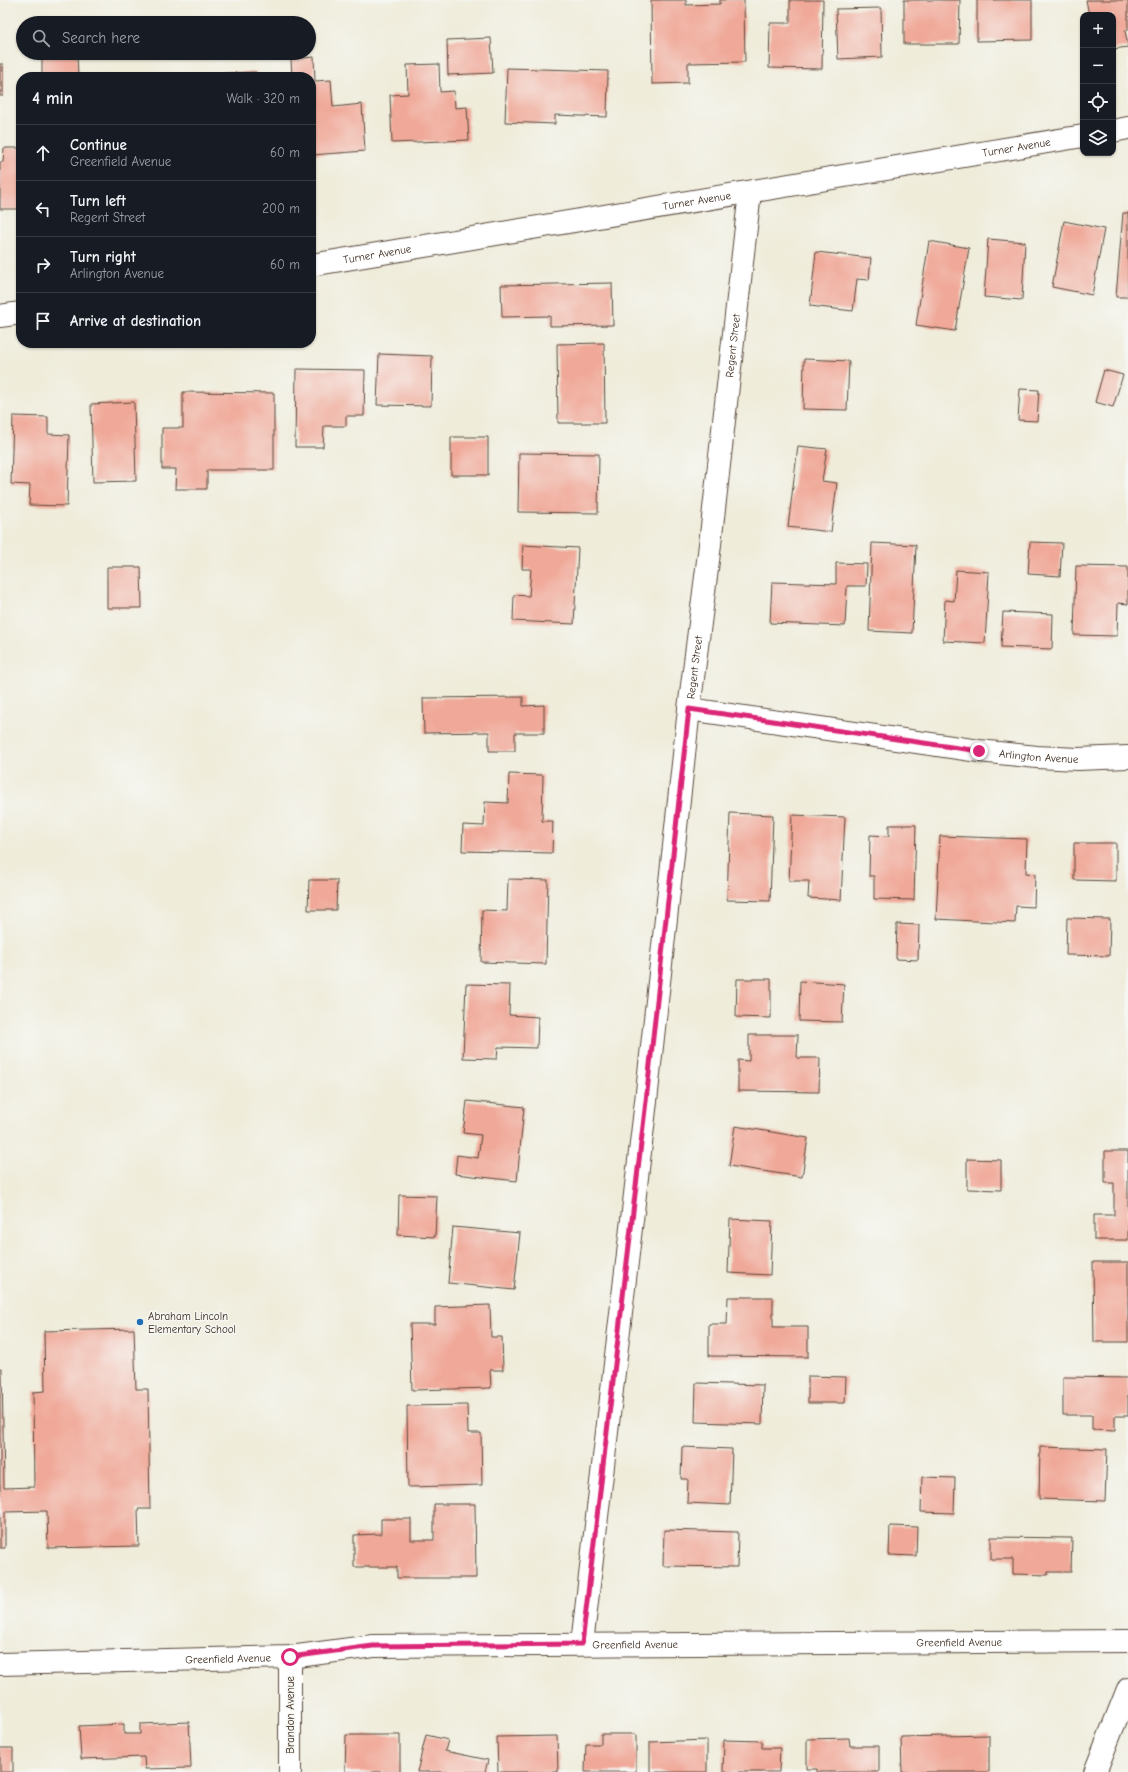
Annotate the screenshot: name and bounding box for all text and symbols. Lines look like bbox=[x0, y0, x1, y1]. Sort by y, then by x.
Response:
map controls bbox=[1080, 12, 1116, 156]
button: + bbox=[1080, 12, 1116, 48]
search box bbox=[16, 16, 316, 60]
icon: search bbox=[30, 27, 52, 49]
text: Search here bbox=[62, 29, 140, 47]
button: − bbox=[1080, 48, 1116, 84]
button: locate bbox=[1080, 84, 1116, 120]
text: 4 min bbox=[32, 89, 73, 108]
text: Walk · 320 m bbox=[226, 91, 300, 106]
button: layers bbox=[1080, 120, 1116, 156]
street label: Turner Avenue bbox=[981, 135, 1052, 159]
text: Continue bbox=[70, 136, 127, 154]
icon: ahead bbox=[32, 142, 54, 164]
text: 60 m bbox=[270, 145, 300, 160]
text: Greenfield Avenue bbox=[70, 154, 171, 169]
street label: Turner Avenue bbox=[662, 188, 732, 213]
text: Turn left bbox=[70, 192, 126, 210]
icon: left bbox=[32, 198, 54, 220]
text: 200 m bbox=[262, 201, 300, 216]
text: Regent Street bbox=[70, 210, 145, 225]
street label: Turner Avenue bbox=[342, 242, 413, 266]
text: Turn right bbox=[70, 248, 136, 266]
icon: right bbox=[32, 254, 54, 276]
text: 60 m bbox=[270, 257, 300, 272]
text: Arlington Avenue bbox=[70, 266, 164, 281]
icon: arrive bbox=[32, 310, 54, 332]
text: Arrive at destination bbox=[70, 312, 201, 330]
street label: Regent Street bbox=[722, 312, 743, 378]
street label: Regent Street bbox=[684, 634, 705, 700]
route end bbox=[970, 742, 988, 760]
street label: Arlington Avenue bbox=[998, 747, 1079, 766]
place label: Abraham Lincoln Elementary School bbox=[148, 1310, 236, 1336]
marker: Abraham Lincoln Elementary School bbox=[135, 1317, 145, 1327]
street label: Greenfield Avenue bbox=[916, 1635, 1003, 1649]
street label: Greenfield Avenue bbox=[592, 1637, 679, 1651]
route start bbox=[281, 1648, 299, 1666]
street label: Greenfield Avenue bbox=[185, 1651, 271, 1666]
street label: Brandon Avenue bbox=[284, 1676, 297, 1754]

